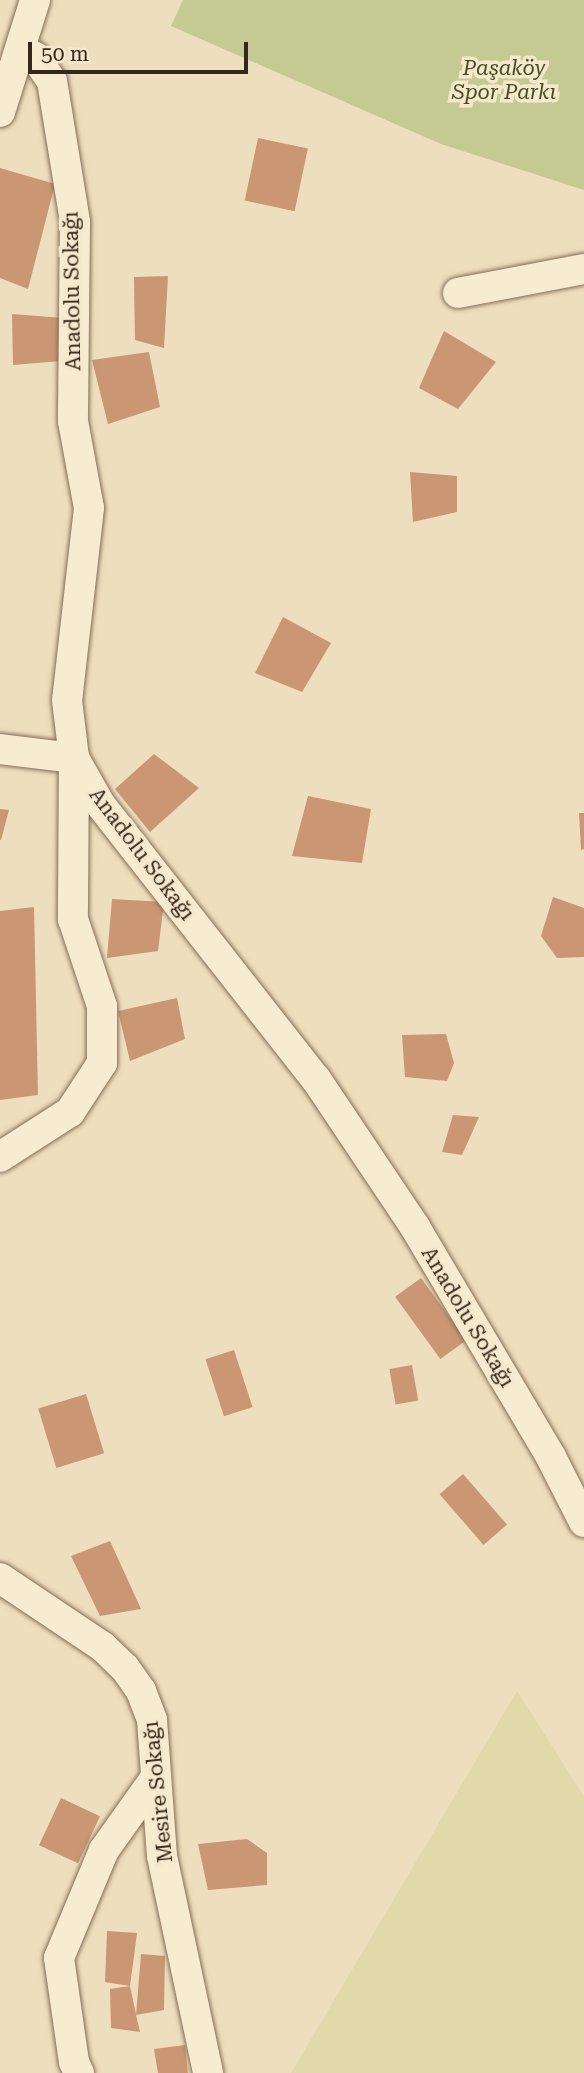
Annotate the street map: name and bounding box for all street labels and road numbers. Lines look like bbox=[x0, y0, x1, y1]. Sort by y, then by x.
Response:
street label: Anadolu Sokağı bbox=[58, 211, 86, 371]
street label: Anadolu Sokağı bbox=[84, 783, 200, 925]
street label: Anadolu Sokağı bbox=[416, 1242, 520, 1392]
street label: Mesire Sokağı bbox=[138, 1720, 178, 1864]

